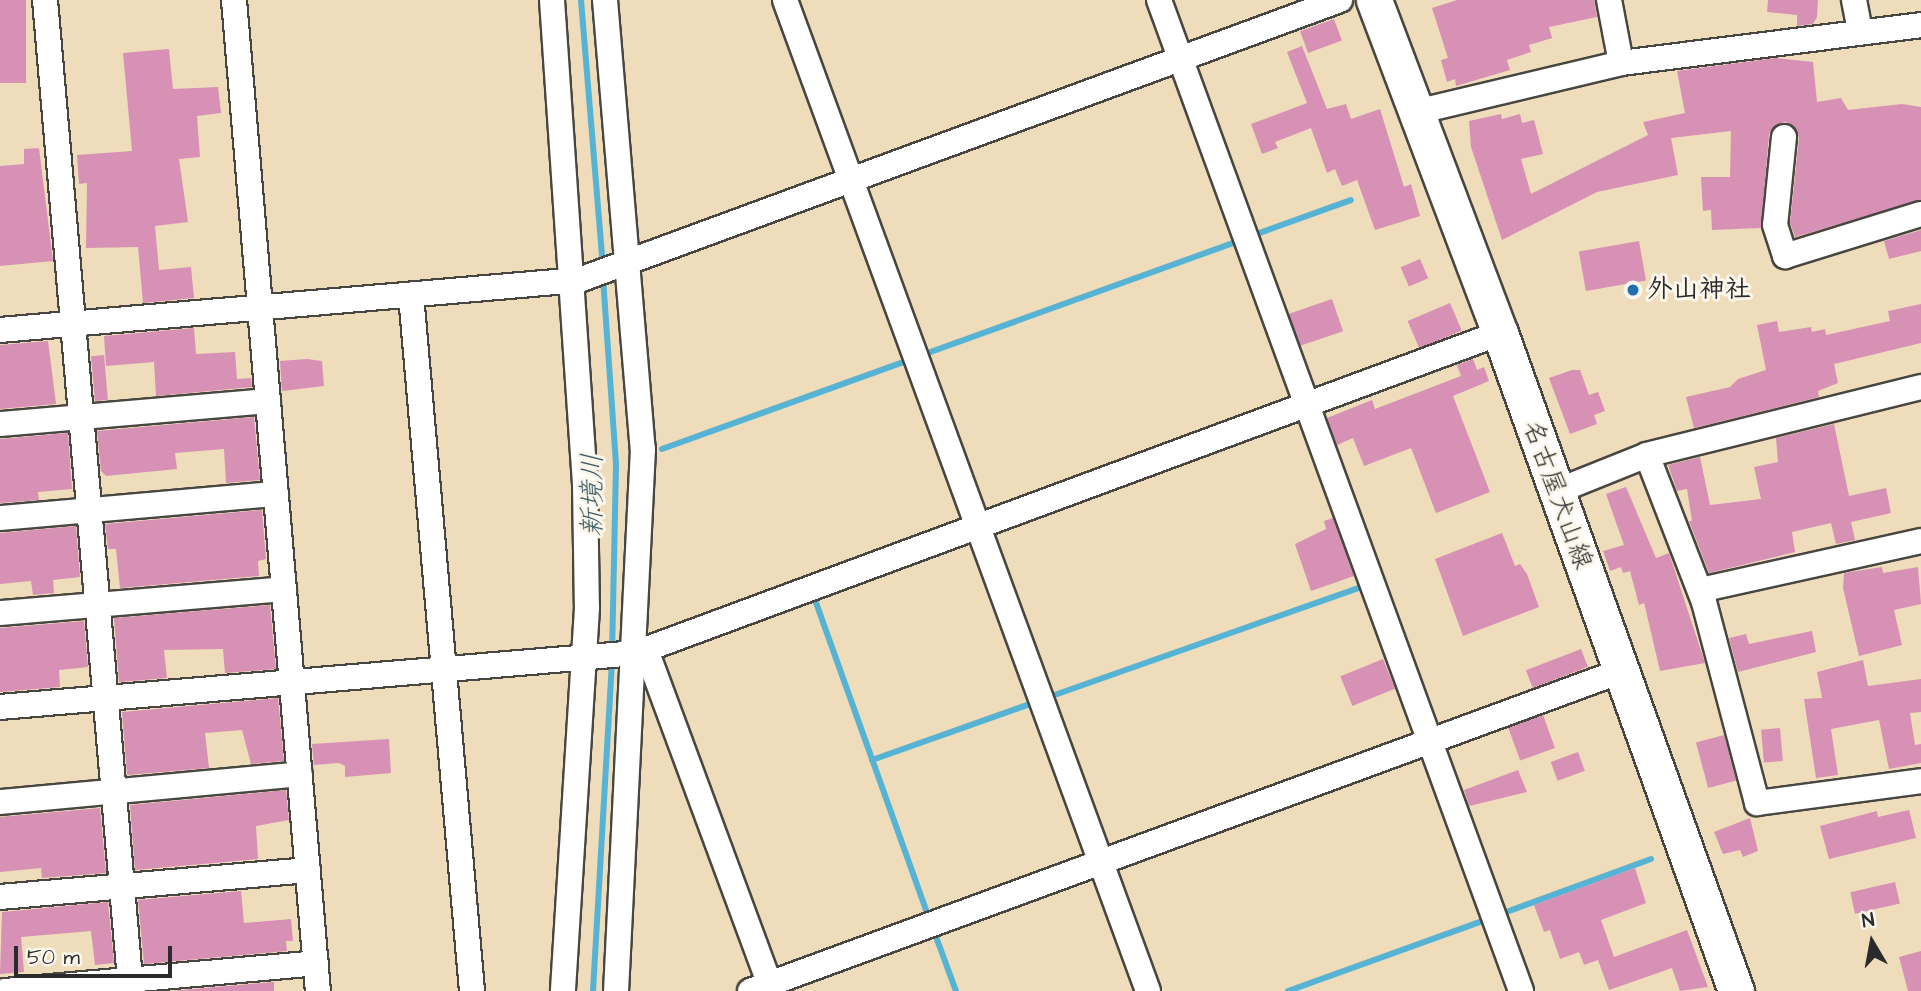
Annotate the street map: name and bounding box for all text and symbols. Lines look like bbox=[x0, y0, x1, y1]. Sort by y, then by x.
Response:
place label: 外山神社 bbox=[1647, 274, 1751, 306]
marker: 外山神社 bbox=[1625, 282, 1641, 298]
street label: 名古屋犬山線 bbox=[1516, 416, 1598, 574]
water label: 新境川 bbox=[576, 453, 610, 537]
text: N bbox=[1860, 906, 1876, 935]
north arrow bbox=[1837, 907, 1907, 977]
scale bar bbox=[18, 932, 175, 976]
text: 50 m bbox=[27, 943, 80, 972]

